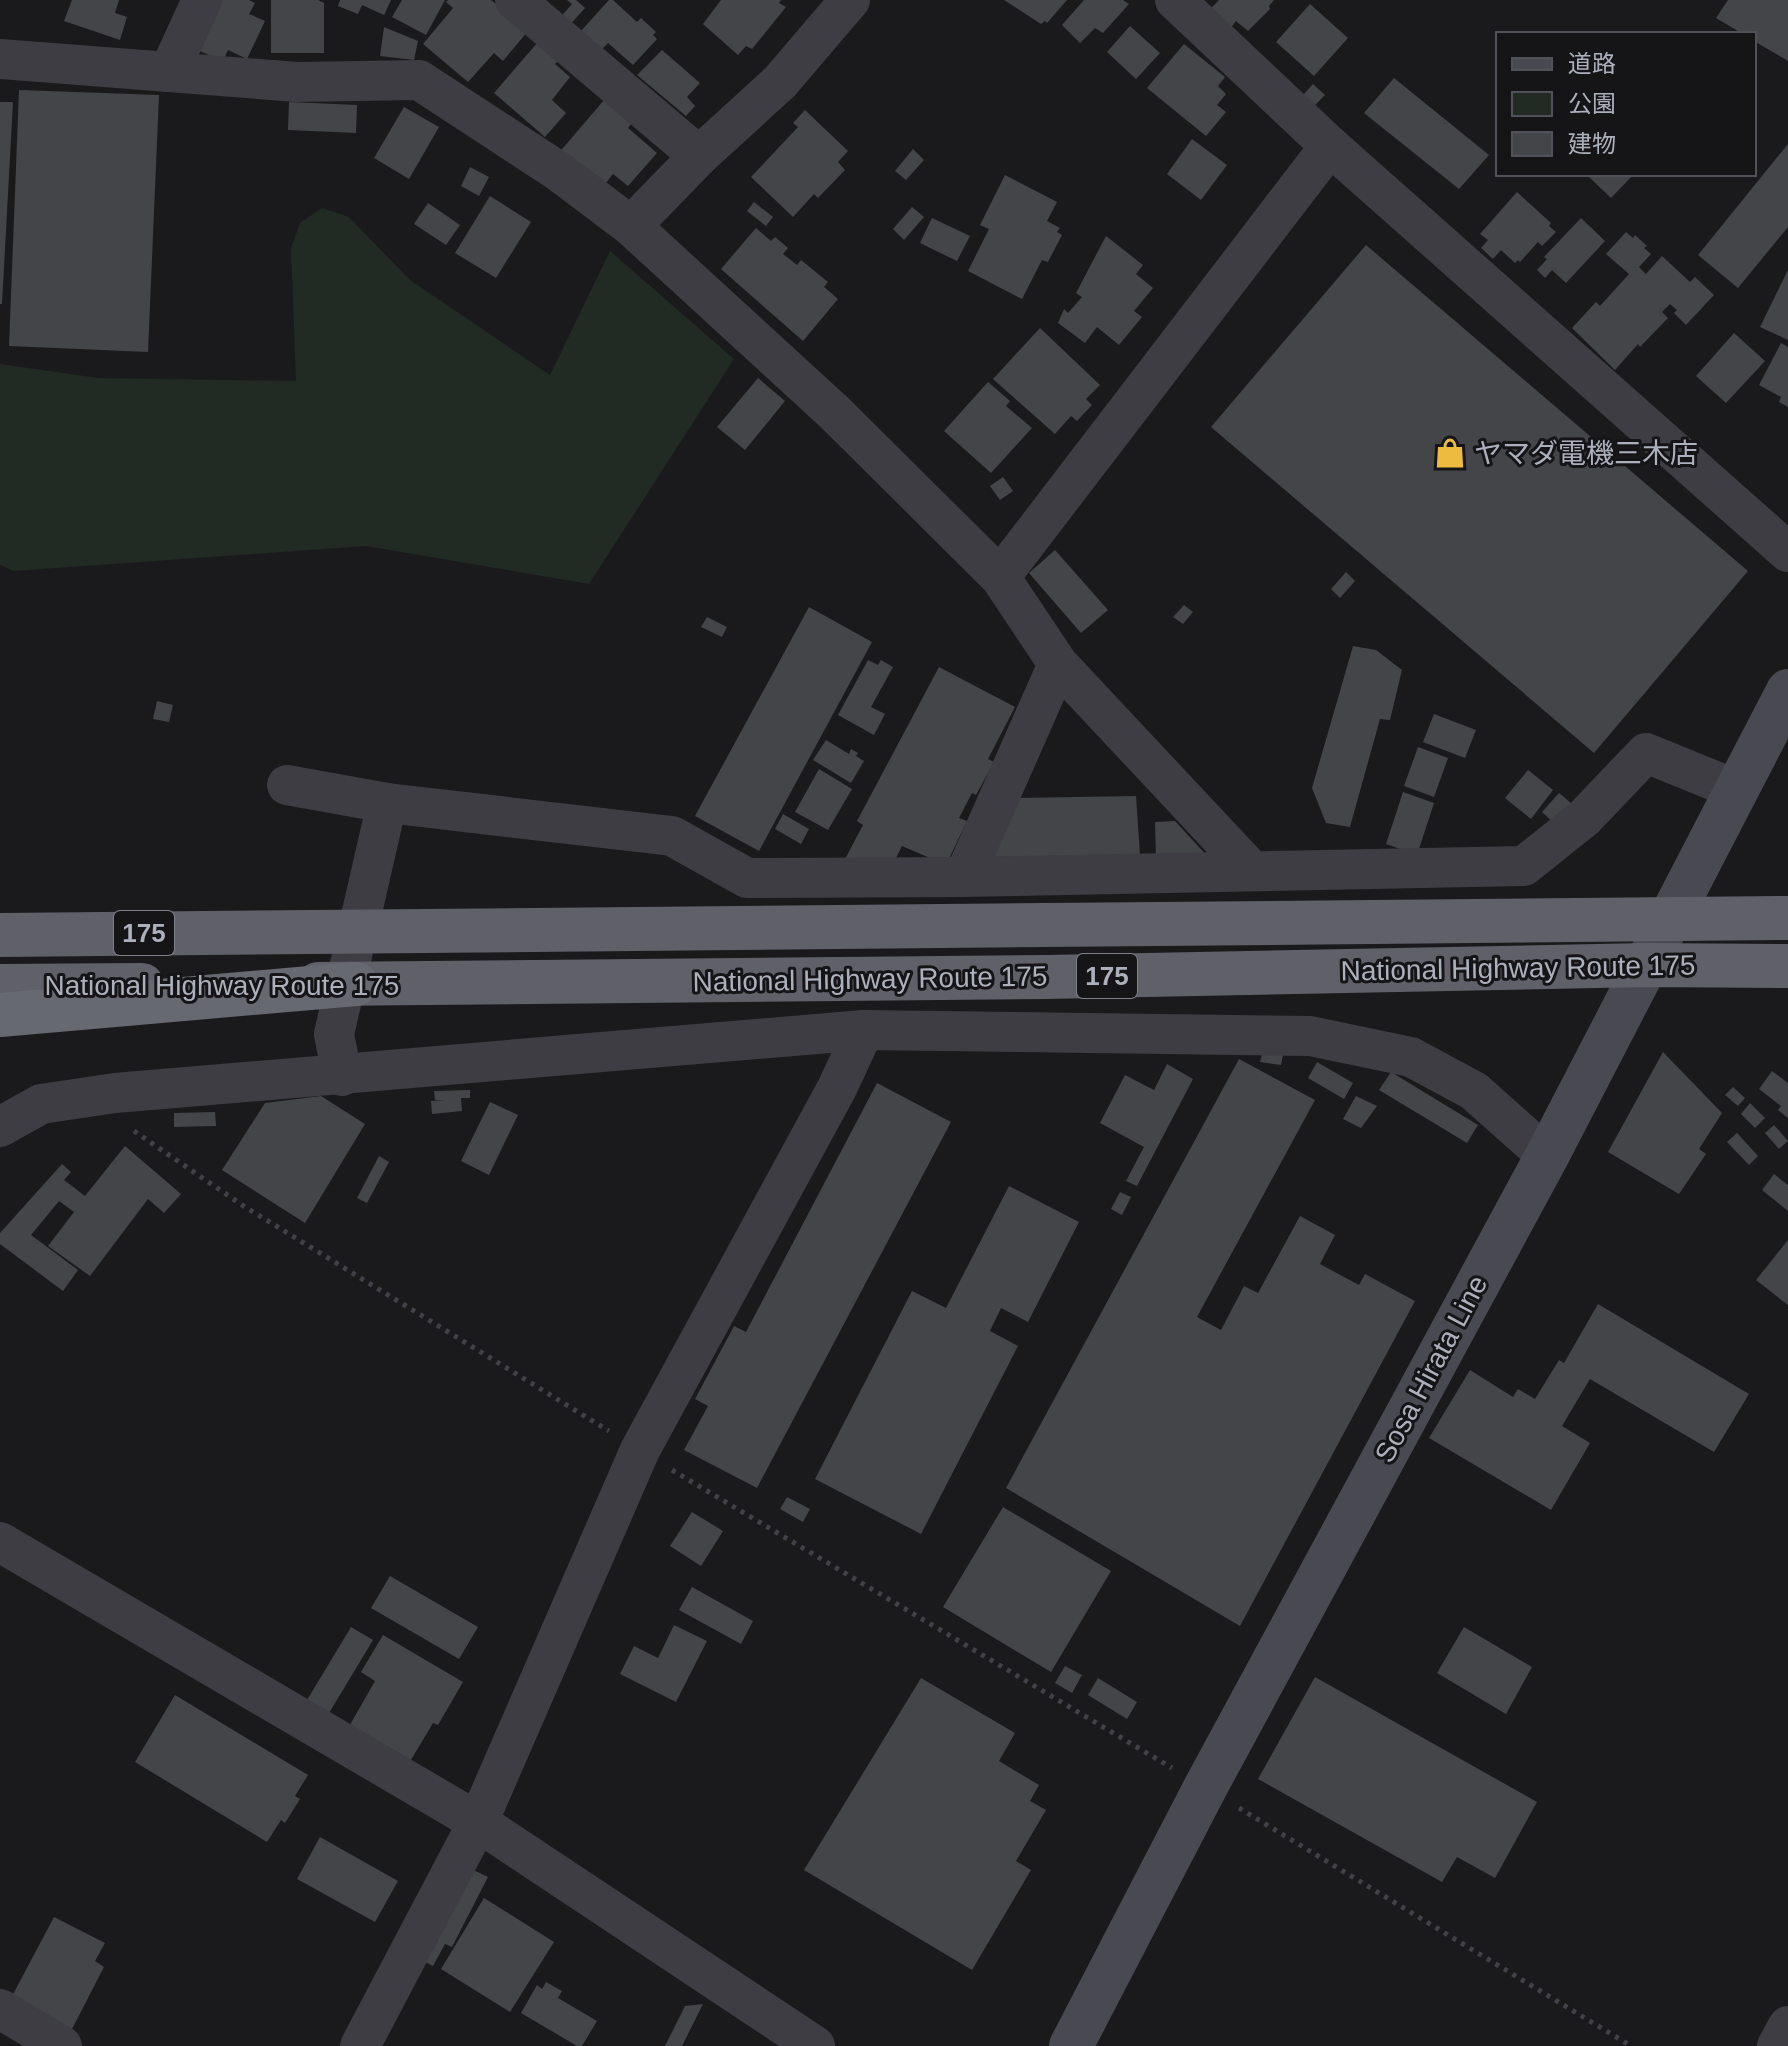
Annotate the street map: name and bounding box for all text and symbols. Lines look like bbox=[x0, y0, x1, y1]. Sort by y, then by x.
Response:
legend bbox=[1496, 32, 1756, 176]
text: 道路 bbox=[1568, 50, 1616, 77]
text: 公園 bbox=[1568, 90, 1616, 117]
text: 建物 bbox=[1568, 130, 1616, 157]
shop icon: ヤマダ電機三木店 bbox=[1433, 436, 1467, 470]
place label: ヤマダ電機三木店 bbox=[1474, 438, 1698, 469]
road number: 175 bbox=[114, 911, 174, 955]
street label: National Highway Route 175 bbox=[1340, 949, 1696, 987]
road number: 175 bbox=[1077, 954, 1137, 998]
street label: National Highway Route 175 bbox=[692, 960, 1048, 998]
street label: National Highway Route 175 bbox=[45, 970, 399, 1001]
street label: Sosa Hirata Line bbox=[1369, 1270, 1493, 1468]

